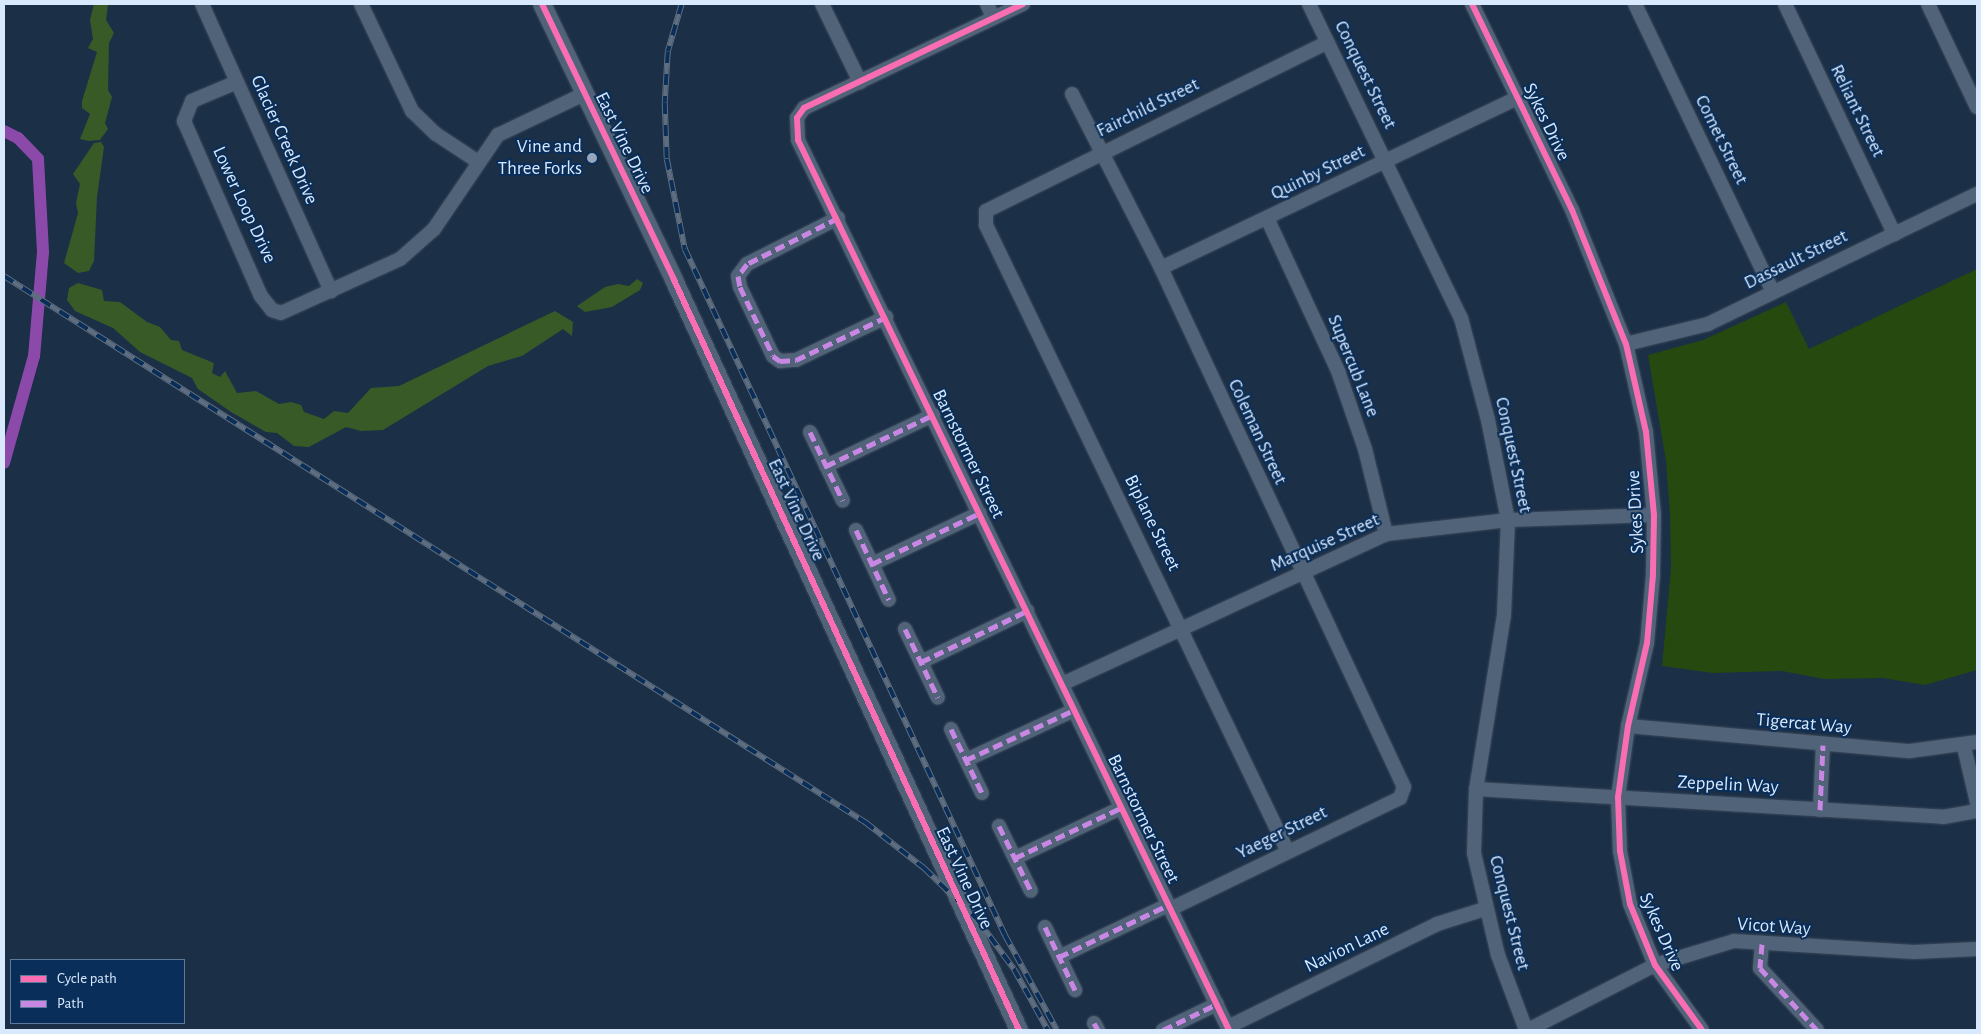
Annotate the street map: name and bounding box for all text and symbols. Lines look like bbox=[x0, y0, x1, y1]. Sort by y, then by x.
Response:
street label: Conquest Street bbox=[1329, 17, 1401, 133]
street label: Reliant Street bbox=[1825, 61, 1889, 161]
street label: Glacier Creek Drive bbox=[245, 72, 323, 208]
street label: Fairchild Street bbox=[1093, 73, 1203, 143]
street label: Sykes Drive bbox=[1517, 79, 1575, 165]
street label: East Vine Drive bbox=[590, 88, 658, 198]
street label: Comet Street bbox=[1690, 92, 1752, 188]
place label: Vine and Three Forks bbox=[498, 136, 582, 180]
street label: Quinby Street bbox=[1267, 140, 1369, 206]
street label: Lower Loop Drive bbox=[207, 143, 281, 267]
marker: Vine and Three Forks bbox=[586, 152, 598, 164]
street label: Dassault Street bbox=[1741, 225, 1851, 295]
street label: Supercub Lane bbox=[1322, 312, 1384, 420]
street label: Coleman Street bbox=[1223, 376, 1291, 488]
street label: Barnstormer Street bbox=[927, 386, 1009, 522]
street label: Conquest Street bbox=[1490, 395, 1536, 515]
street label: East Vine Drive bbox=[762, 455, 830, 565]
street label: Sykes Drive bbox=[1622, 470, 1650, 554]
street label: Biplane Street bbox=[1119, 471, 1185, 575]
street label: Marquise Street bbox=[1267, 509, 1383, 577]
street label: Tigercat Way bbox=[1755, 708, 1853, 740]
street label: Barnstormer Street bbox=[1102, 751, 1184, 887]
street label: Zeppelin Way bbox=[1677, 771, 1779, 799]
street label: Yaeger Street bbox=[1233, 801, 1331, 865]
street label: East Vine Drive bbox=[930, 823, 998, 933]
street label: Conquest Street bbox=[1484, 853, 1534, 973]
street label: Sykes Drive bbox=[1634, 889, 1688, 975]
street label: Vicot Way bbox=[1736, 913, 1812, 941]
street label: Navion Lane bbox=[1301, 918, 1393, 978]
legend bbox=[10, 959, 185, 1024]
text: Cycle path bbox=[57, 971, 117, 986]
text: Path bbox=[57, 996, 84, 1011]

